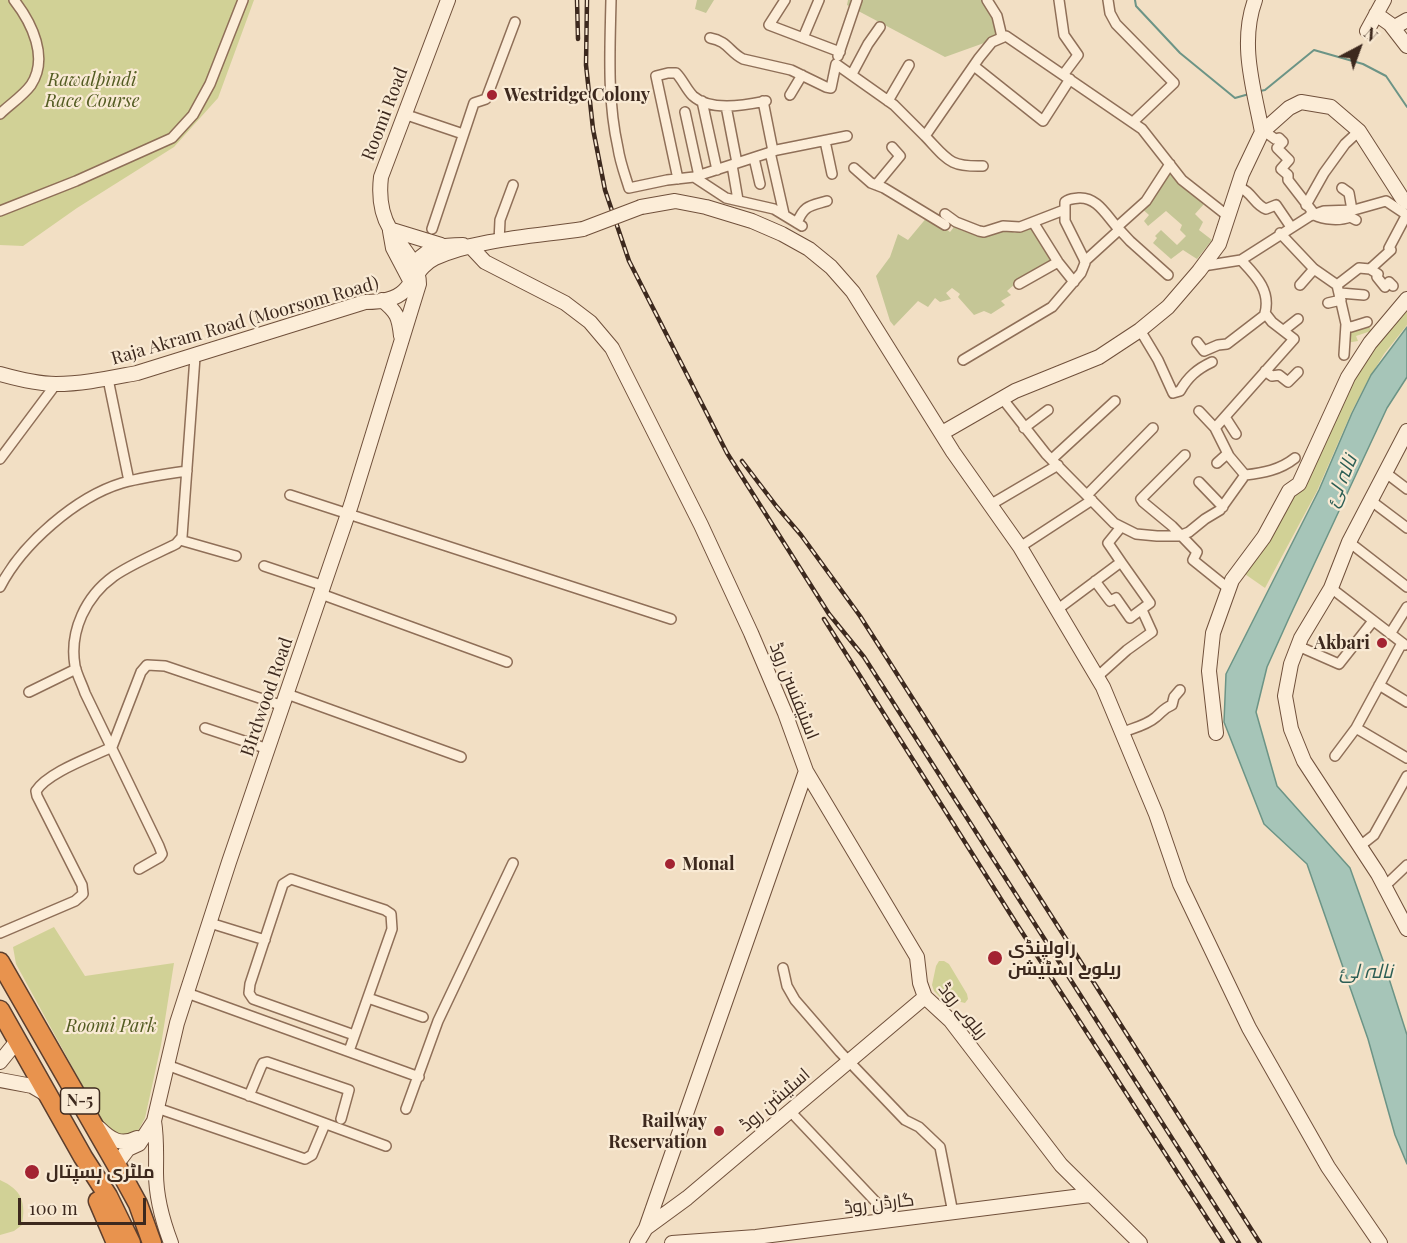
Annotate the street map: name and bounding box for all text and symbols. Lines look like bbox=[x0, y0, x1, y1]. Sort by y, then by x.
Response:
north arrow bbox=[1329, 18, 1389, 78]
text: N bbox=[1360, 22, 1382, 46]
street label: Roomi Road bbox=[357, 64, 413, 164]
park label: Rawalpindi Race Course bbox=[45, 69, 139, 112]
place label: Westridge Colony bbox=[504, 84, 650, 106]
marker: Westridge Colony bbox=[485, 88, 499, 102]
street label: Raja Akram Road (Moorsom Road) bbox=[109, 272, 381, 370]
water label: نالہ لئ bbox=[1319, 452, 1363, 510]
place label: Akbari bbox=[1314, 632, 1370, 654]
street label: BIrdwood Road bbox=[237, 635, 297, 759]
marker: Akbari bbox=[1375, 636, 1389, 650]
street label: اسٹیفنسن روڈ bbox=[765, 639, 823, 743]
place label: Monal bbox=[682, 853, 734, 875]
marker: Monal bbox=[663, 857, 677, 871]
place label: راولپنڈی ریلوے اسٹیشن bbox=[1008, 937, 1121, 980]
marker: راولپنڈی ریلوے اسٹیشن bbox=[986, 949, 1004, 967]
water label: نالہ لئ bbox=[1339, 960, 1393, 984]
street label: ریلوے روڈ bbox=[934, 978, 992, 1044]
park label: Roomi Park bbox=[66, 1015, 156, 1037]
street label: اسٹیشن روڈ bbox=[736, 1064, 814, 1136]
road number: N-5 bbox=[60, 1088, 100, 1114]
place label: Railway Reservation bbox=[608, 1110, 707, 1152]
marker: Railway Reservation bbox=[712, 1124, 726, 1138]
place label: ملٹری ہسپتال bbox=[46, 1161, 155, 1183]
marker: ملٹری ہسپتال bbox=[23, 1163, 41, 1181]
scale bar bbox=[21, 1186, 148, 1224]
street label: گارڈن روڈ bbox=[843, 1189, 915, 1219]
text: 100 m bbox=[29, 1196, 78, 1220]

